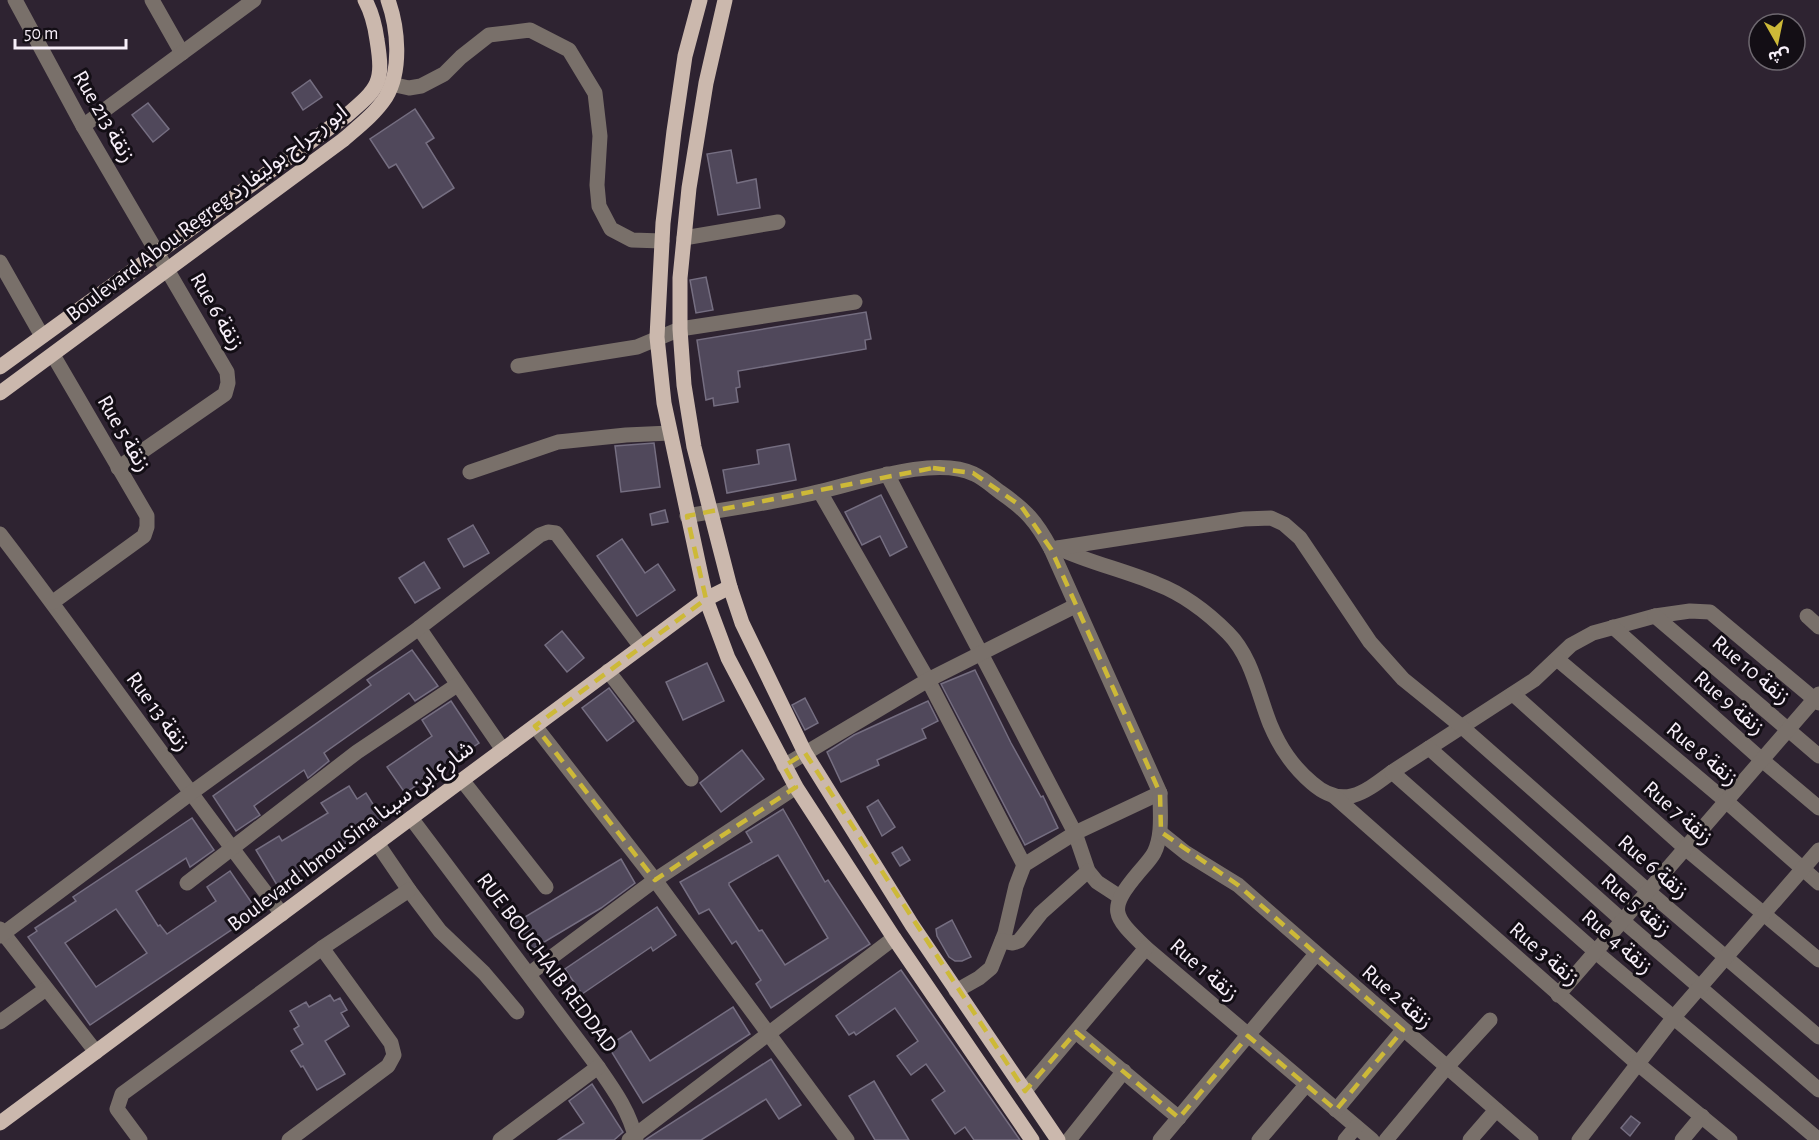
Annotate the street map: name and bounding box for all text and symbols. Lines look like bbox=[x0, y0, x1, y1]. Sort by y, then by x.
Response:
scale bar bbox=[15, 12, 126, 50]
north arrow bbox=[1747, 12, 1807, 72]
text: 50 m bbox=[24, 25, 58, 43]
text: ش bbox=[1767, 45, 1791, 65]
street label: Rue 213 زنقة bbox=[67, 67, 139, 167]
street label: Boulevard Abou Regreg ابو رجراج بوليفارد bbox=[62, 100, 354, 329]
street label: Rue 6 زنقة bbox=[184, 269, 248, 355]
street label: Rue 5 زنقة bbox=[92, 391, 155, 477]
street label: Rue 10 زنقة bbox=[1707, 631, 1795, 710]
street label: Rue 9 زنقة bbox=[1688, 666, 1769, 741]
street label: Rue 13 زنقة bbox=[121, 668, 194, 756]
street label: Rue 8 زنقة bbox=[1661, 718, 1742, 791]
street label: Boulevard Ibnou Sina شارع ابن سينا bbox=[223, 736, 481, 939]
street label: Rue 7 زنقة bbox=[1638, 777, 1717, 850]
street label: Rue 6 زنقة bbox=[1612, 830, 1693, 905]
street label: RUE BOUCHAIB REDDAD bbox=[473, 869, 622, 1056]
street label: Rue 5 زنقة bbox=[1596, 869, 1675, 942]
street label: Rue 4 زنقة bbox=[1576, 905, 1657, 980]
street label: Rue 3 زنقة bbox=[1504, 918, 1583, 991]
street label: Rue 1 زنقة bbox=[1165, 934, 1243, 1007]
street label: Rue 2 زنقة bbox=[1357, 960, 1437, 1035]

